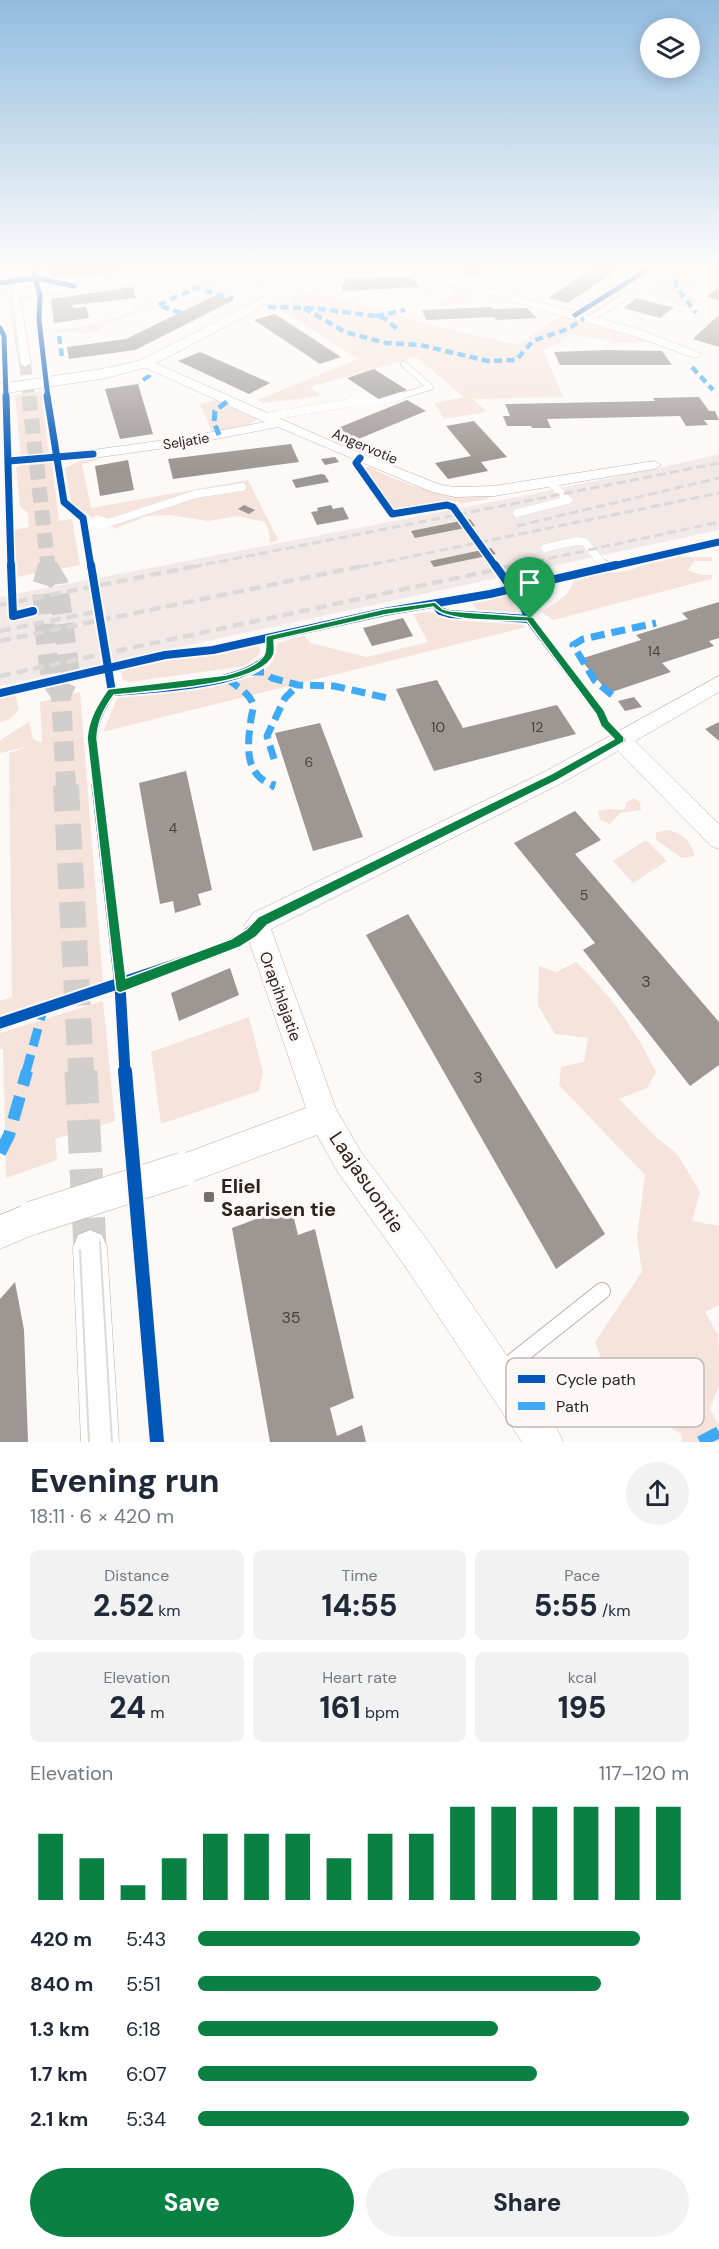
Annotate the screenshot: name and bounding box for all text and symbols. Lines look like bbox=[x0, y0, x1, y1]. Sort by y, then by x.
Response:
map controls bbox=[640, 18, 700, 78]
button: layers bbox=[640, 18, 700, 78]
street label: Angervotie bbox=[329, 424, 401, 468]
street label: Seljatie bbox=[161, 428, 211, 454]
pin bbox=[504, 557, 555, 619]
icon: arrive bbox=[513, 566, 546, 599]
house number: 14 bbox=[648, 642, 661, 660]
house number: 10 bbox=[431, 718, 445, 736]
house number: 12 bbox=[531, 718, 543, 736]
house number: 6 bbox=[305, 753, 313, 771]
house number: 4 bbox=[169, 819, 178, 837]
house number: 5 bbox=[580, 886, 588, 904]
street label: Orapihlajatie bbox=[255, 948, 306, 1044]
house number: 3 bbox=[641, 971, 651, 992]
house number: 3 bbox=[473, 1067, 483, 1088]
street label: Laajasuontie bbox=[324, 1126, 410, 1238]
place label: Eliel Saarisen tie bbox=[221, 1173, 336, 1222]
marker: Eliel Saarisen tie bbox=[202, 1190, 216, 1204]
house number: 35 bbox=[281, 1307, 301, 1328]
legend bbox=[506, 1358, 704, 1427]
text: Cycle path bbox=[556, 1369, 636, 1390]
text: Path bbox=[556, 1396, 589, 1417]
text: Evening run bbox=[30, 1459, 219, 1502]
button: share bbox=[626, 1462, 689, 1525]
text: 18:11 · 6 × 420 m bbox=[30, 1503, 174, 1529]
text: Distance bbox=[104, 1565, 169, 1586]
text: Time bbox=[341, 1565, 378, 1586]
text: Pace bbox=[564, 1565, 600, 1586]
text: 2.52 bbox=[93, 1586, 154, 1625]
text: 14:55 bbox=[322, 1586, 397, 1625]
text: 5:55 bbox=[534, 1586, 598, 1625]
text: km bbox=[154, 1600, 181, 1621]
text: /km bbox=[598, 1600, 631, 1621]
text: Elevation bbox=[103, 1667, 170, 1688]
text: Heart rate bbox=[322, 1667, 397, 1688]
text: kcal bbox=[568, 1667, 597, 1688]
text: 24 bbox=[109, 1688, 146, 1727]
text: 161 bbox=[320, 1688, 361, 1727]
text: 195 bbox=[558, 1688, 607, 1727]
text: m bbox=[146, 1702, 164, 1723]
text: bpm bbox=[361, 1702, 399, 1723]
text: Elevation bbox=[30, 1760, 113, 1786]
text: 117–120 m bbox=[599, 1760, 689, 1786]
text: 420 m bbox=[30, 1926, 92, 1952]
text: 5:43 bbox=[126, 1926, 166, 1952]
text: 840 m bbox=[30, 1971, 93, 1997]
text: 5:51 bbox=[126, 1971, 161, 1997]
text: 1.3 km bbox=[30, 2016, 89, 2042]
text: 6:18 bbox=[126, 2016, 161, 2042]
text: 1.7 km bbox=[30, 2061, 88, 2087]
text: 6:07 bbox=[126, 2061, 167, 2087]
text: 2.1 km bbox=[30, 2106, 88, 2132]
text: 5:34 bbox=[126, 2106, 166, 2132]
button: Save bbox=[30, 2168, 354, 2237]
button: Share bbox=[366, 2168, 689, 2237]

